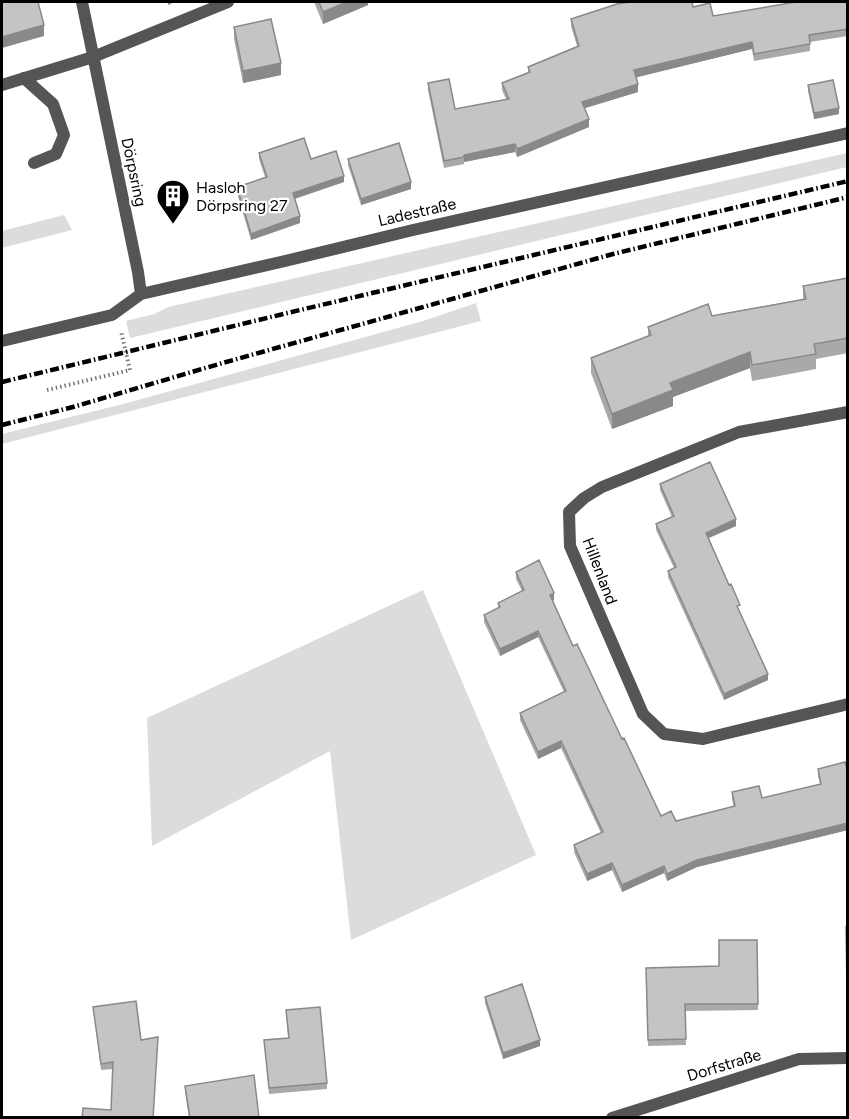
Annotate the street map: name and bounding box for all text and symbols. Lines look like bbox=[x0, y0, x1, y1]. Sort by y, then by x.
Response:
street label: Dörpsring bbox=[117, 136, 151, 208]
building icon: Hasloh Dörpsring 27 bbox=[155, 178, 191, 225]
place label: Hasloh Dörpsring 27 bbox=[196, 178, 288, 215]
street label: Ladestraße bbox=[376, 194, 458, 230]
street label: Hillenland bbox=[579, 535, 621, 607]
street label: Dorfstraße bbox=[685, 1045, 764, 1085]

